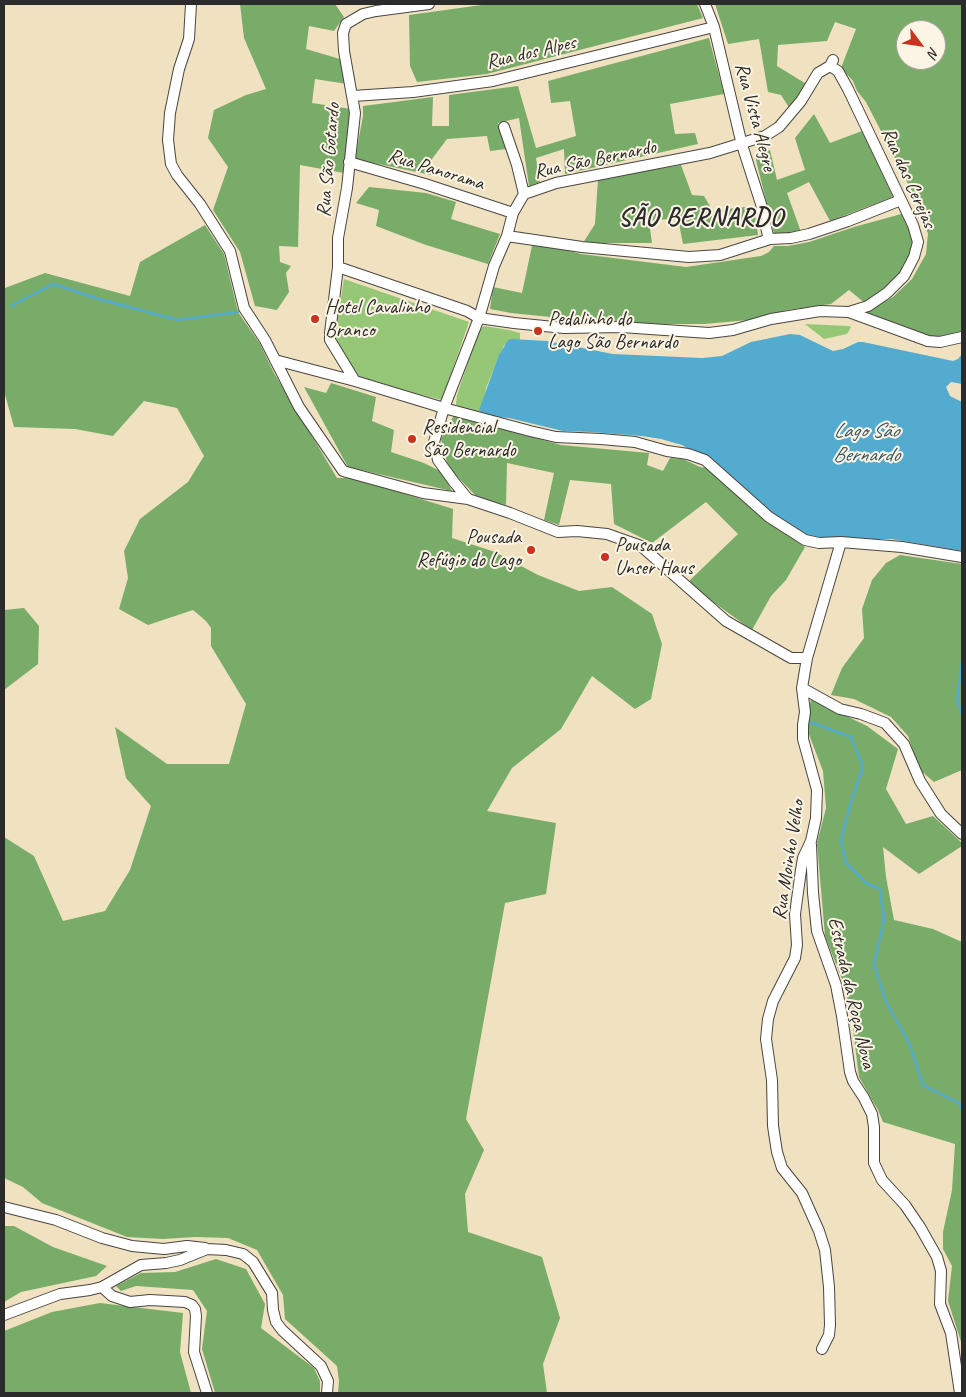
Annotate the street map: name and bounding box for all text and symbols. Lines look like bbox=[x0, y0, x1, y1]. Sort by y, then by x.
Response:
north arrow bbox=[896, 20, 946, 70]
street label: Rua dos Alpes bbox=[484, 31, 578, 75]
text: N bbox=[924, 44, 943, 61]
street label: Rua Vista Alegre bbox=[729, 60, 781, 174]
street label: Rua São Gotardo bbox=[312, 102, 346, 218]
street label: Rua das Cerejas bbox=[875, 124, 941, 232]
street label: Rua São Bernardo bbox=[532, 135, 658, 185]
street label: Rua Panorama bbox=[385, 144, 487, 196]
district label: SÃO BERNARDO bbox=[618, 203, 784, 233]
place label: Hotel Cavalinho Branco bbox=[325, 296, 430, 343]
place label: Pedalinho do Lago São Bernardo bbox=[548, 308, 678, 355]
marker: Hotel Cavalinho Branco bbox=[309, 313, 321, 325]
marker: Pedalinho do Lago São Bernardo bbox=[532, 325, 544, 337]
place label: Residencial São Bernardo bbox=[422, 416, 516, 463]
water label: Lago São Bernardo bbox=[833, 418, 899, 468]
marker: Residencial São Bernardo bbox=[406, 433, 418, 445]
place label: Pousada Refúgio do Lago bbox=[417, 526, 521, 573]
place label: Pousada Unser Haus bbox=[615, 534, 693, 581]
marker: Pousada Refúgio do Lago bbox=[525, 544, 537, 556]
marker: Pousada Unser Haus bbox=[599, 551, 611, 563]
street label: Rua Moinho Velho bbox=[768, 798, 810, 922]
street label: Estrada da Roça Nova bbox=[822, 915, 880, 1071]

